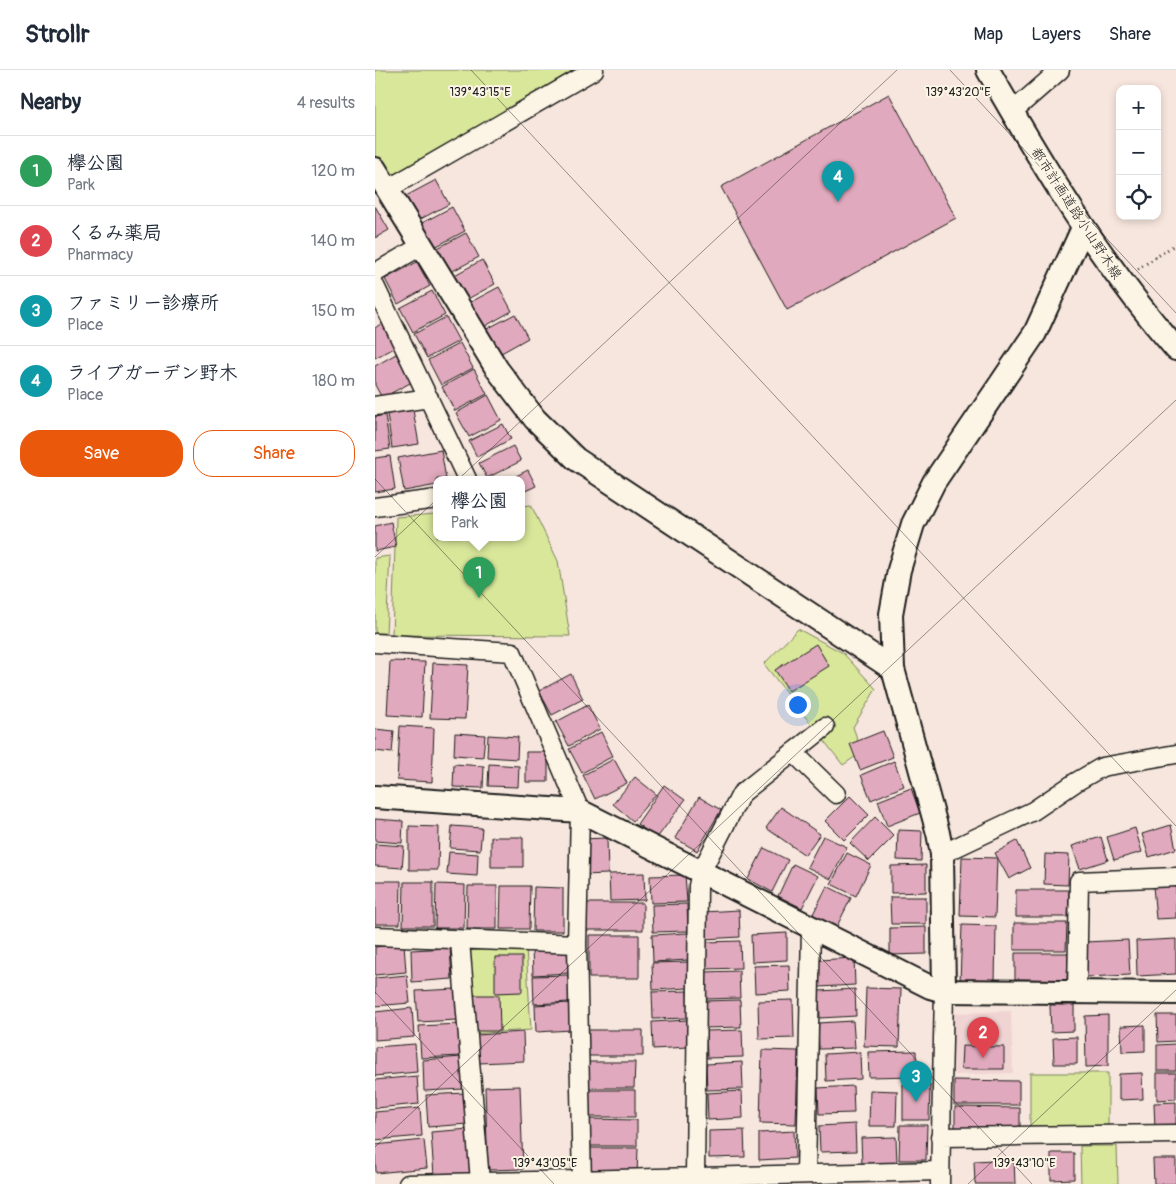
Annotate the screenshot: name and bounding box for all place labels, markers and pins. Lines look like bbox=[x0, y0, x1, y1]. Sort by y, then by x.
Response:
pin: 4 bbox=[822, 161, 854, 202]
pin: 1 bbox=[463, 557, 495, 598]
pin: 2 bbox=[967, 1017, 999, 1058]
pin: 3 bbox=[900, 1061, 932, 1102]

